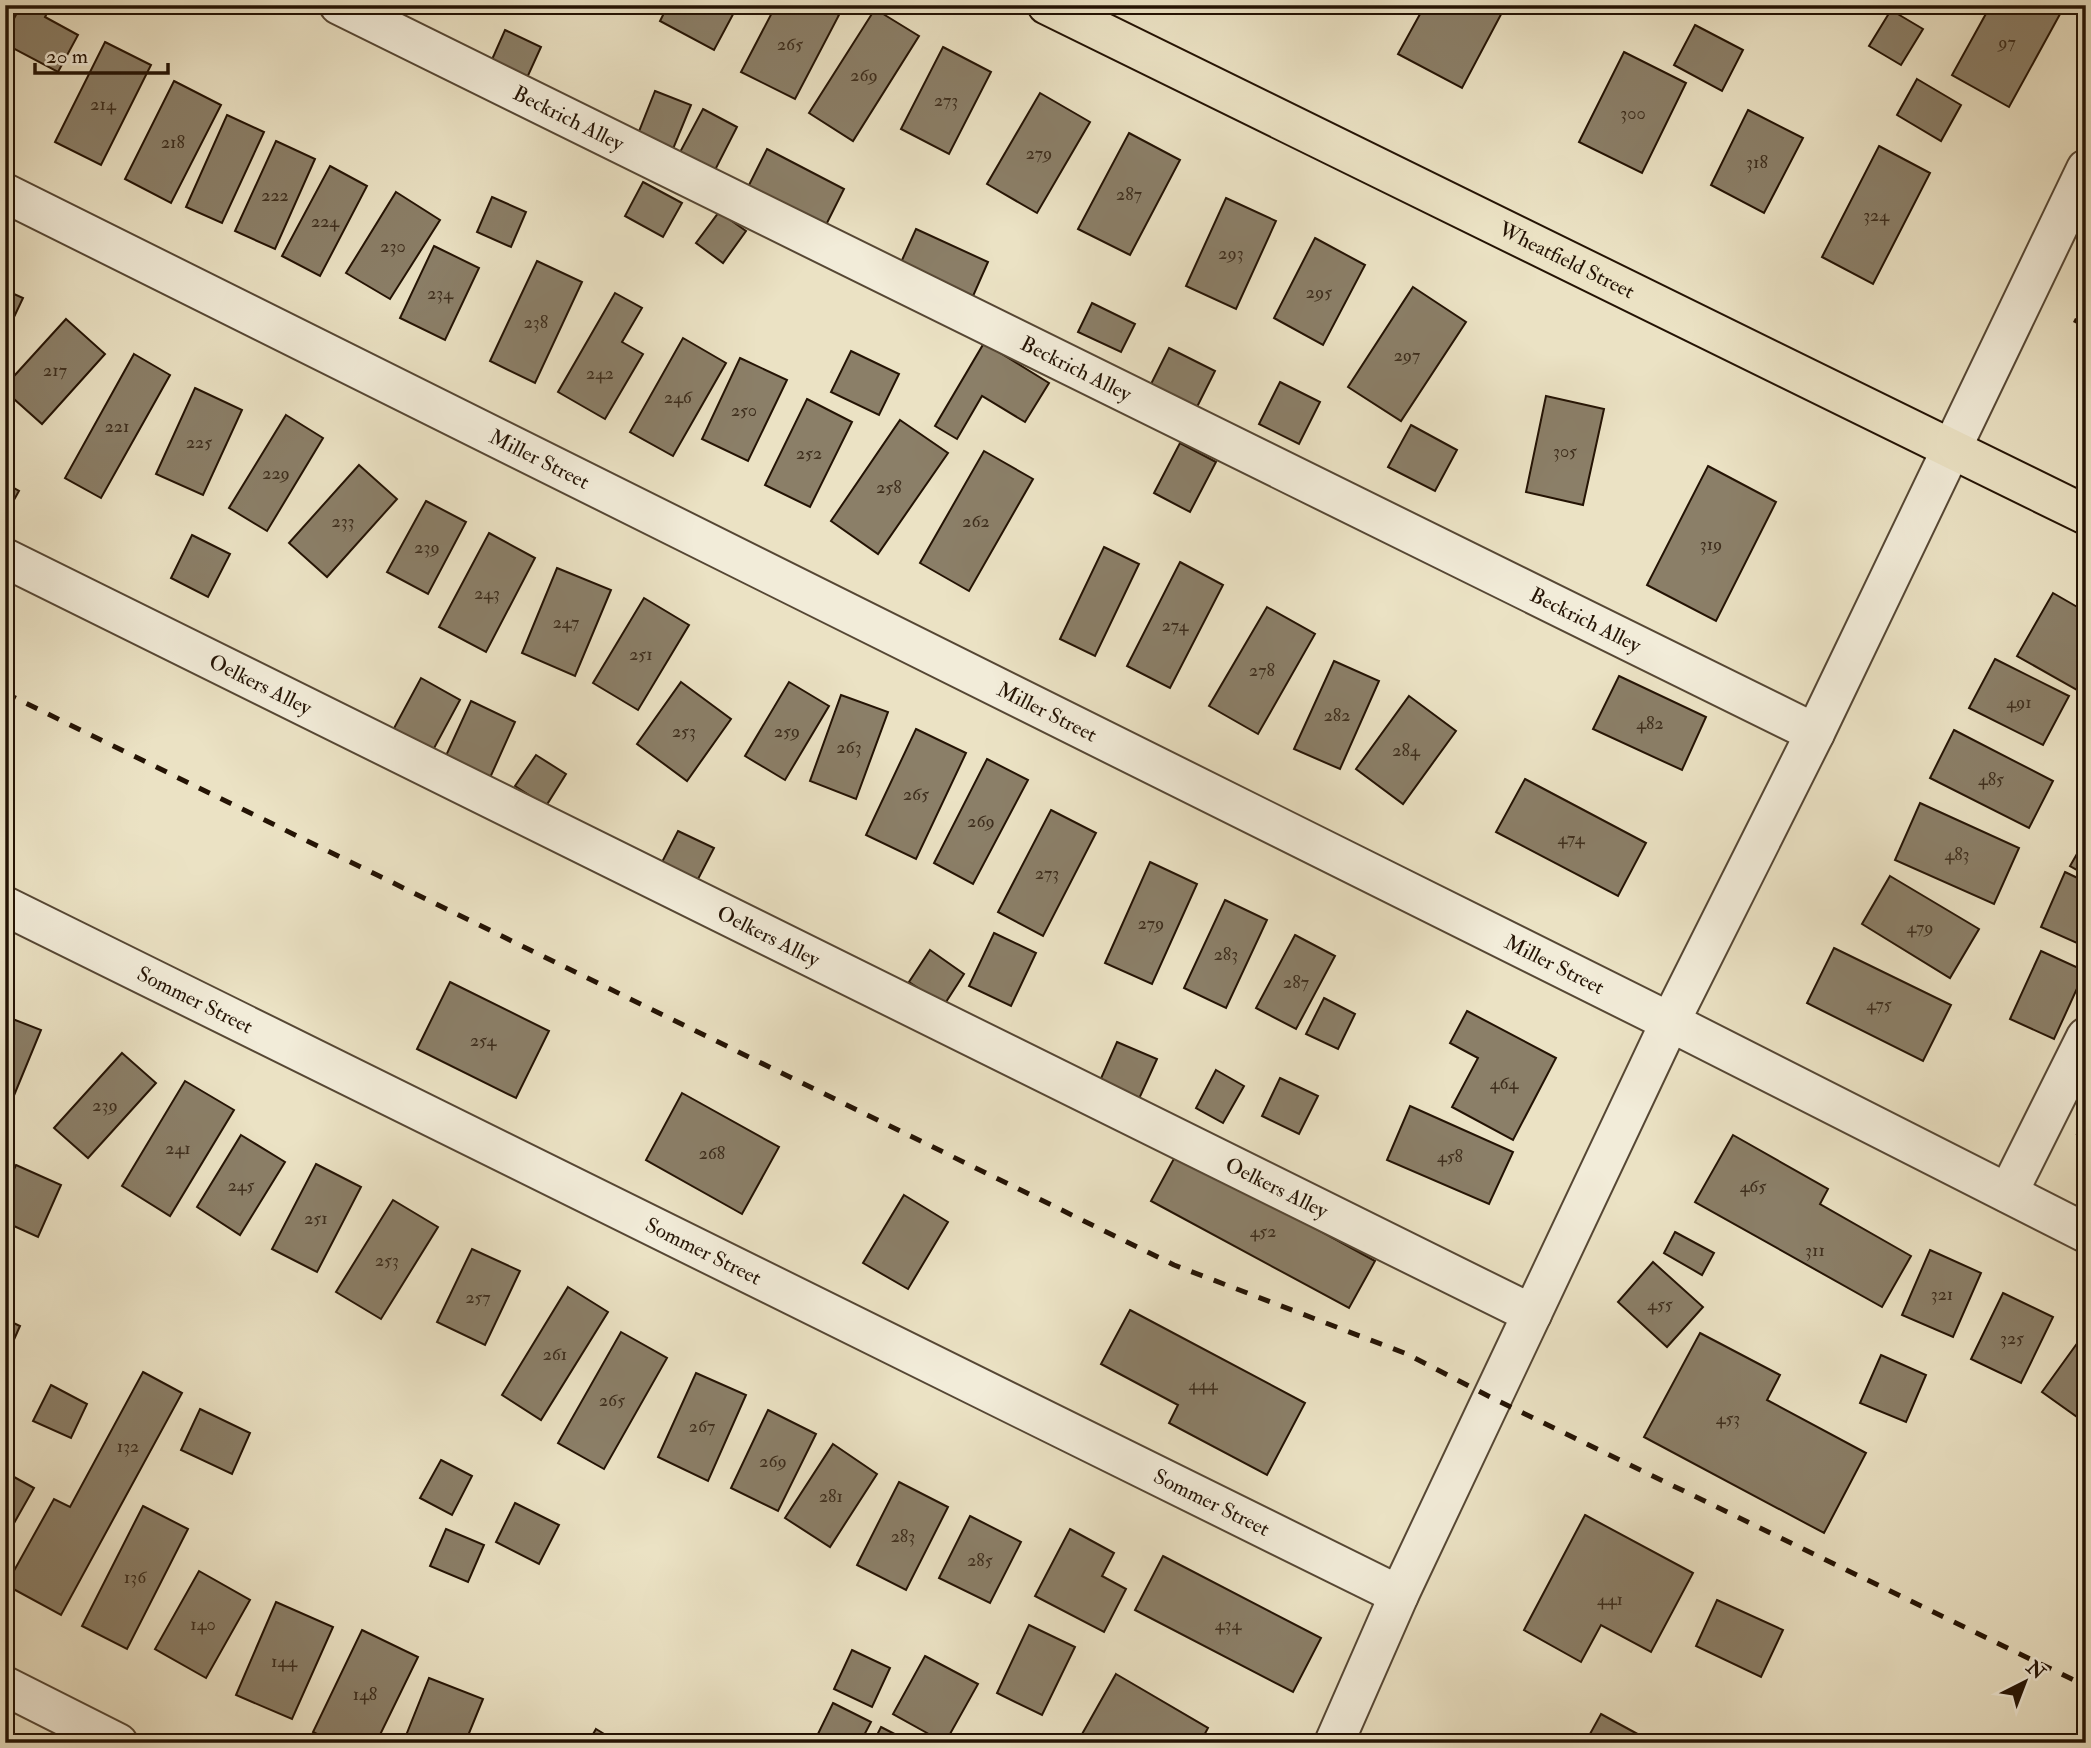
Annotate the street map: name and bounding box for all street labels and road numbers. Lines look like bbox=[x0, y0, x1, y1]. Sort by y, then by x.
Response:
street label: Beckrich Alley bbox=[508, 80, 629, 158]
street label: Wheatfield Street bbox=[1493, 215, 1639, 305]
street label: Beckrich Alley bbox=[1016, 330, 1137, 408]
street label: Miller Street bbox=[485, 423, 594, 496]
street label: Beckrich Alley bbox=[1525, 582, 1646, 659]
street label: Oelkers Alley bbox=[204, 648, 317, 722]
street label: Miller Street bbox=[992, 676, 1101, 749]
street label: Oelkers Alley bbox=[712, 900, 825, 974]
street label: Miller Street bbox=[1500, 929, 1609, 1001]
street label: Sommer Street bbox=[132, 960, 257, 1040]
street label: Oelkers Alley bbox=[1221, 1151, 1333, 1225]
street label: Sommer Street bbox=[641, 1212, 766, 1292]
street label: Sommer Street bbox=[1149, 1463, 1274, 1543]

